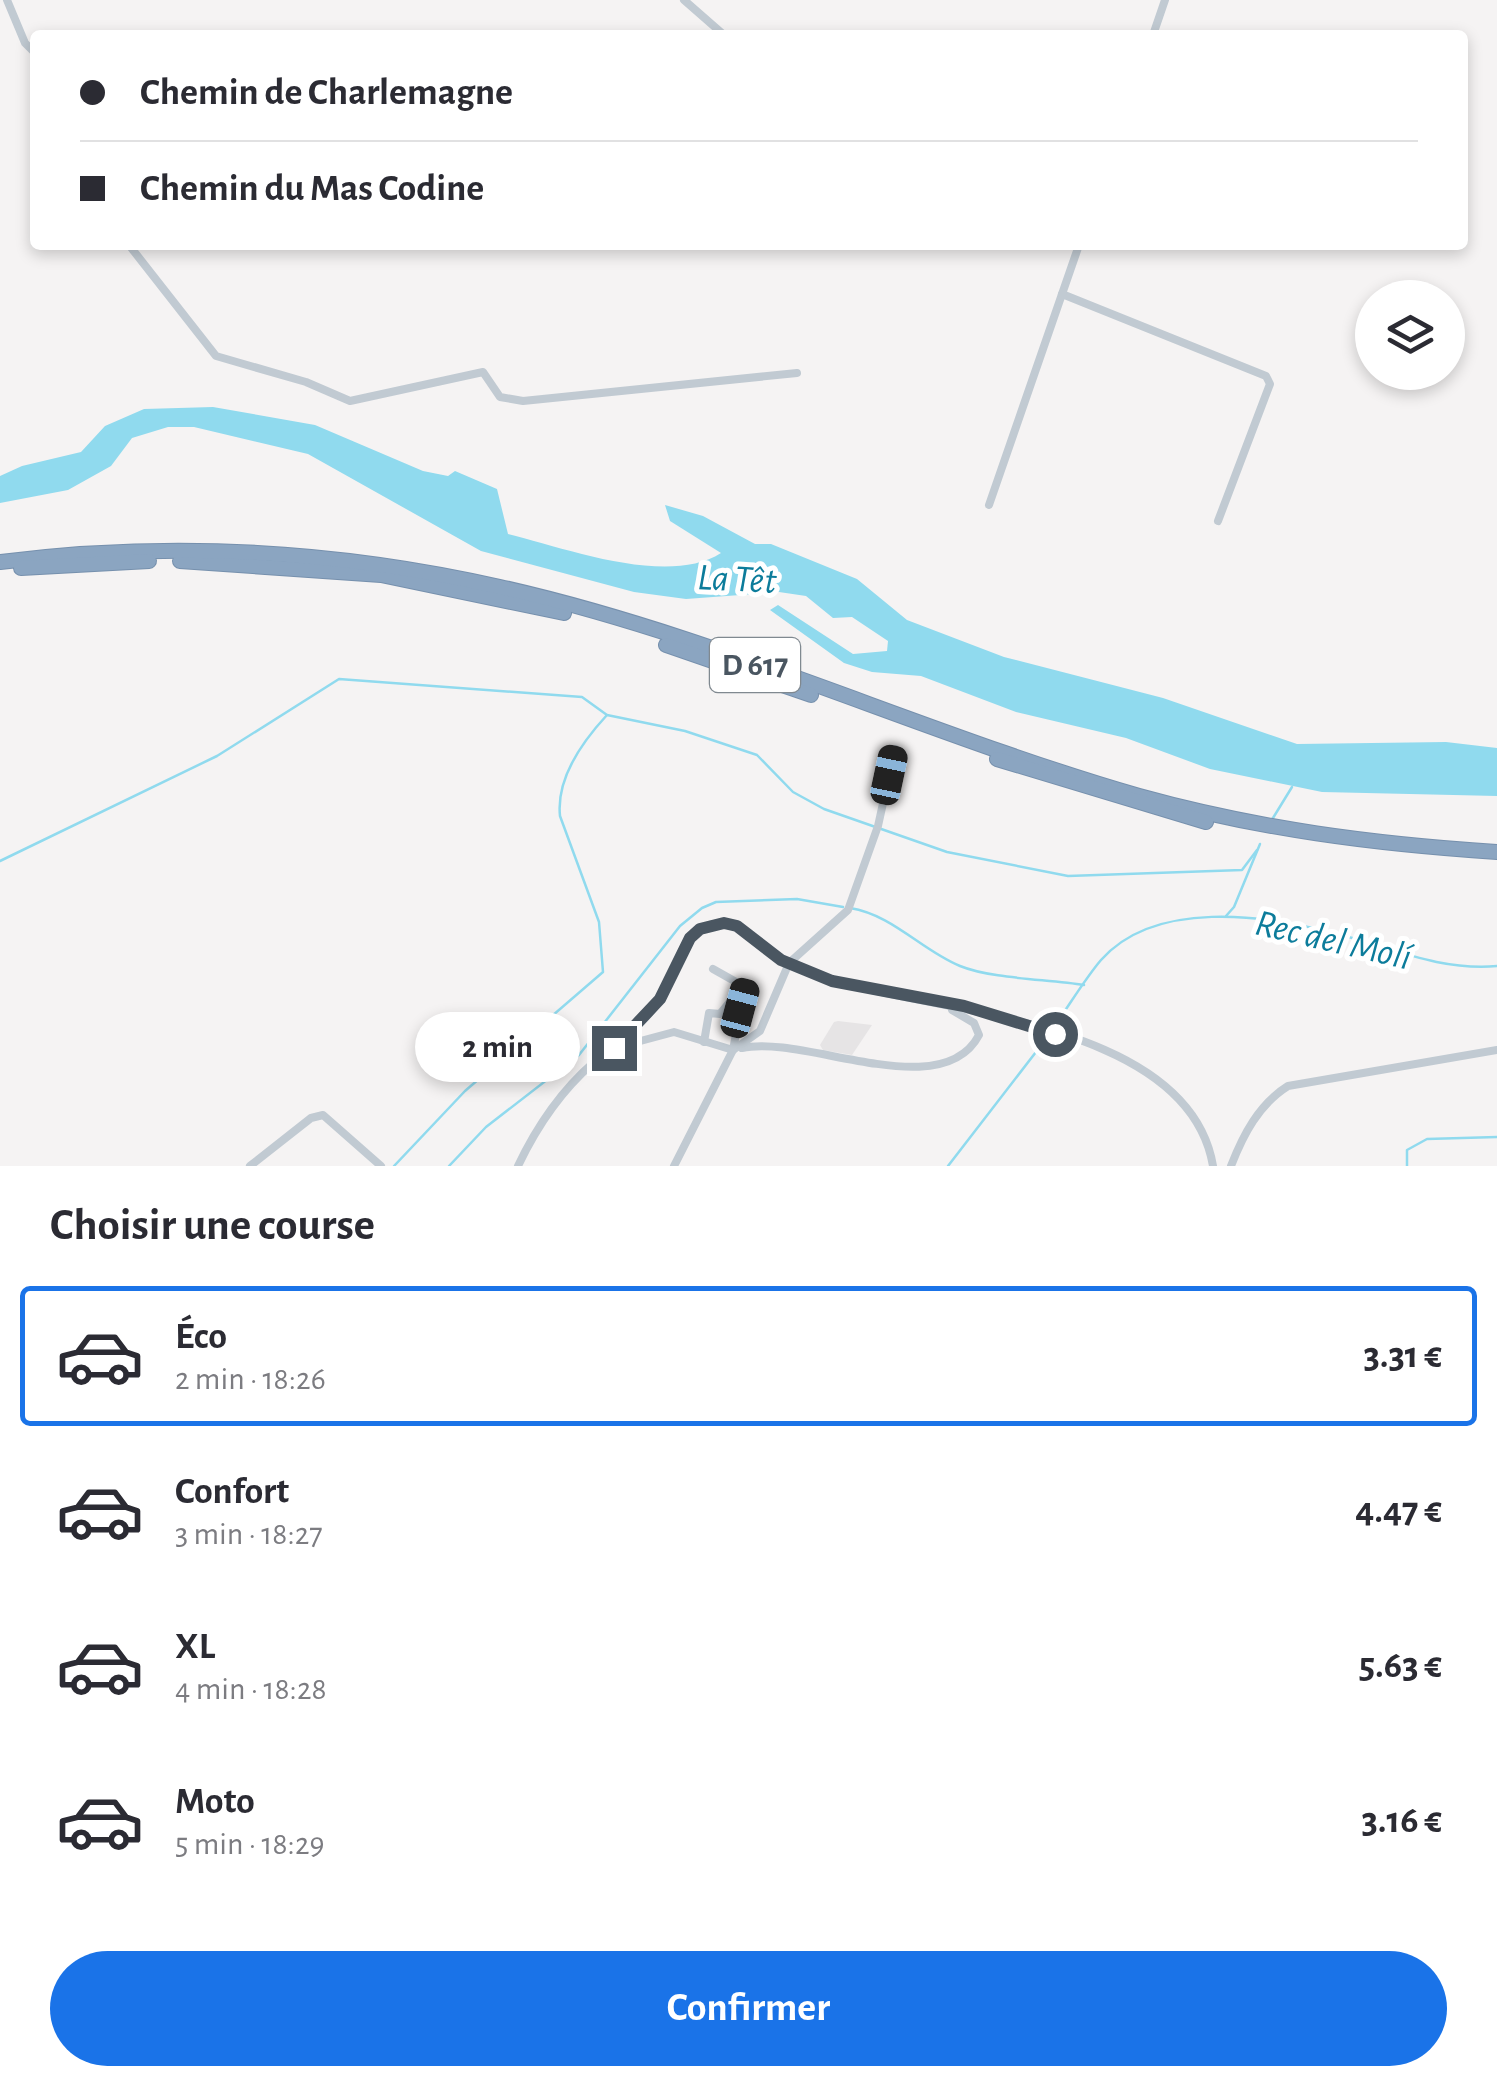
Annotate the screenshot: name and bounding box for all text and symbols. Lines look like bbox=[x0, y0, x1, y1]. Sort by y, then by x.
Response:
text: Chemin de Charlemagne bbox=[140, 74, 513, 112]
text: Chemin du Mas Codine bbox=[140, 170, 484, 208]
map controls bbox=[1355, 280, 1465, 390]
button: layers bbox=[1355, 280, 1465, 390]
water label: La Têt bbox=[696, 559, 778, 601]
road number: D 617 bbox=[710, 638, 800, 692]
car bbox=[868, 743, 910, 807]
water label: Rec del Molí bbox=[1251, 905, 1416, 978]
car bbox=[718, 975, 762, 1041]
route start bbox=[1033, 1012, 1078, 1057]
callout: 2 min bbox=[414, 1013, 579, 1083]
route end bbox=[592, 1026, 637, 1071]
text: 2 min bbox=[462, 1031, 533, 1063]
text: Choisir une course bbox=[50, 1203, 375, 1248]
icon: car bbox=[55, 1311, 145, 1401]
text: Éco bbox=[175, 1318, 227, 1356]
text: 3.31 € bbox=[1363, 1337, 1442, 1375]
text: 2 min · 18:26 bbox=[175, 1363, 326, 1395]
icon: car bbox=[55, 1466, 145, 1556]
text: Confort bbox=[175, 1473, 289, 1511]
text: 4.47 € bbox=[1355, 1492, 1442, 1530]
text: 3 min · 18:27 bbox=[175, 1518, 323, 1550]
icon: car bbox=[55, 1621, 145, 1711]
text: XL bbox=[175, 1628, 215, 1666]
text: 5.63 € bbox=[1359, 1647, 1442, 1685]
text: 4 min · 18:28 bbox=[175, 1673, 327, 1705]
icon: car bbox=[55, 1776, 145, 1866]
text: Moto bbox=[175, 1783, 255, 1821]
text: 3.16 € bbox=[1361, 1802, 1442, 1840]
text: 5 min · 18:29 bbox=[175, 1828, 325, 1860]
button: Confirmer bbox=[50, 1951, 1447, 2066]

